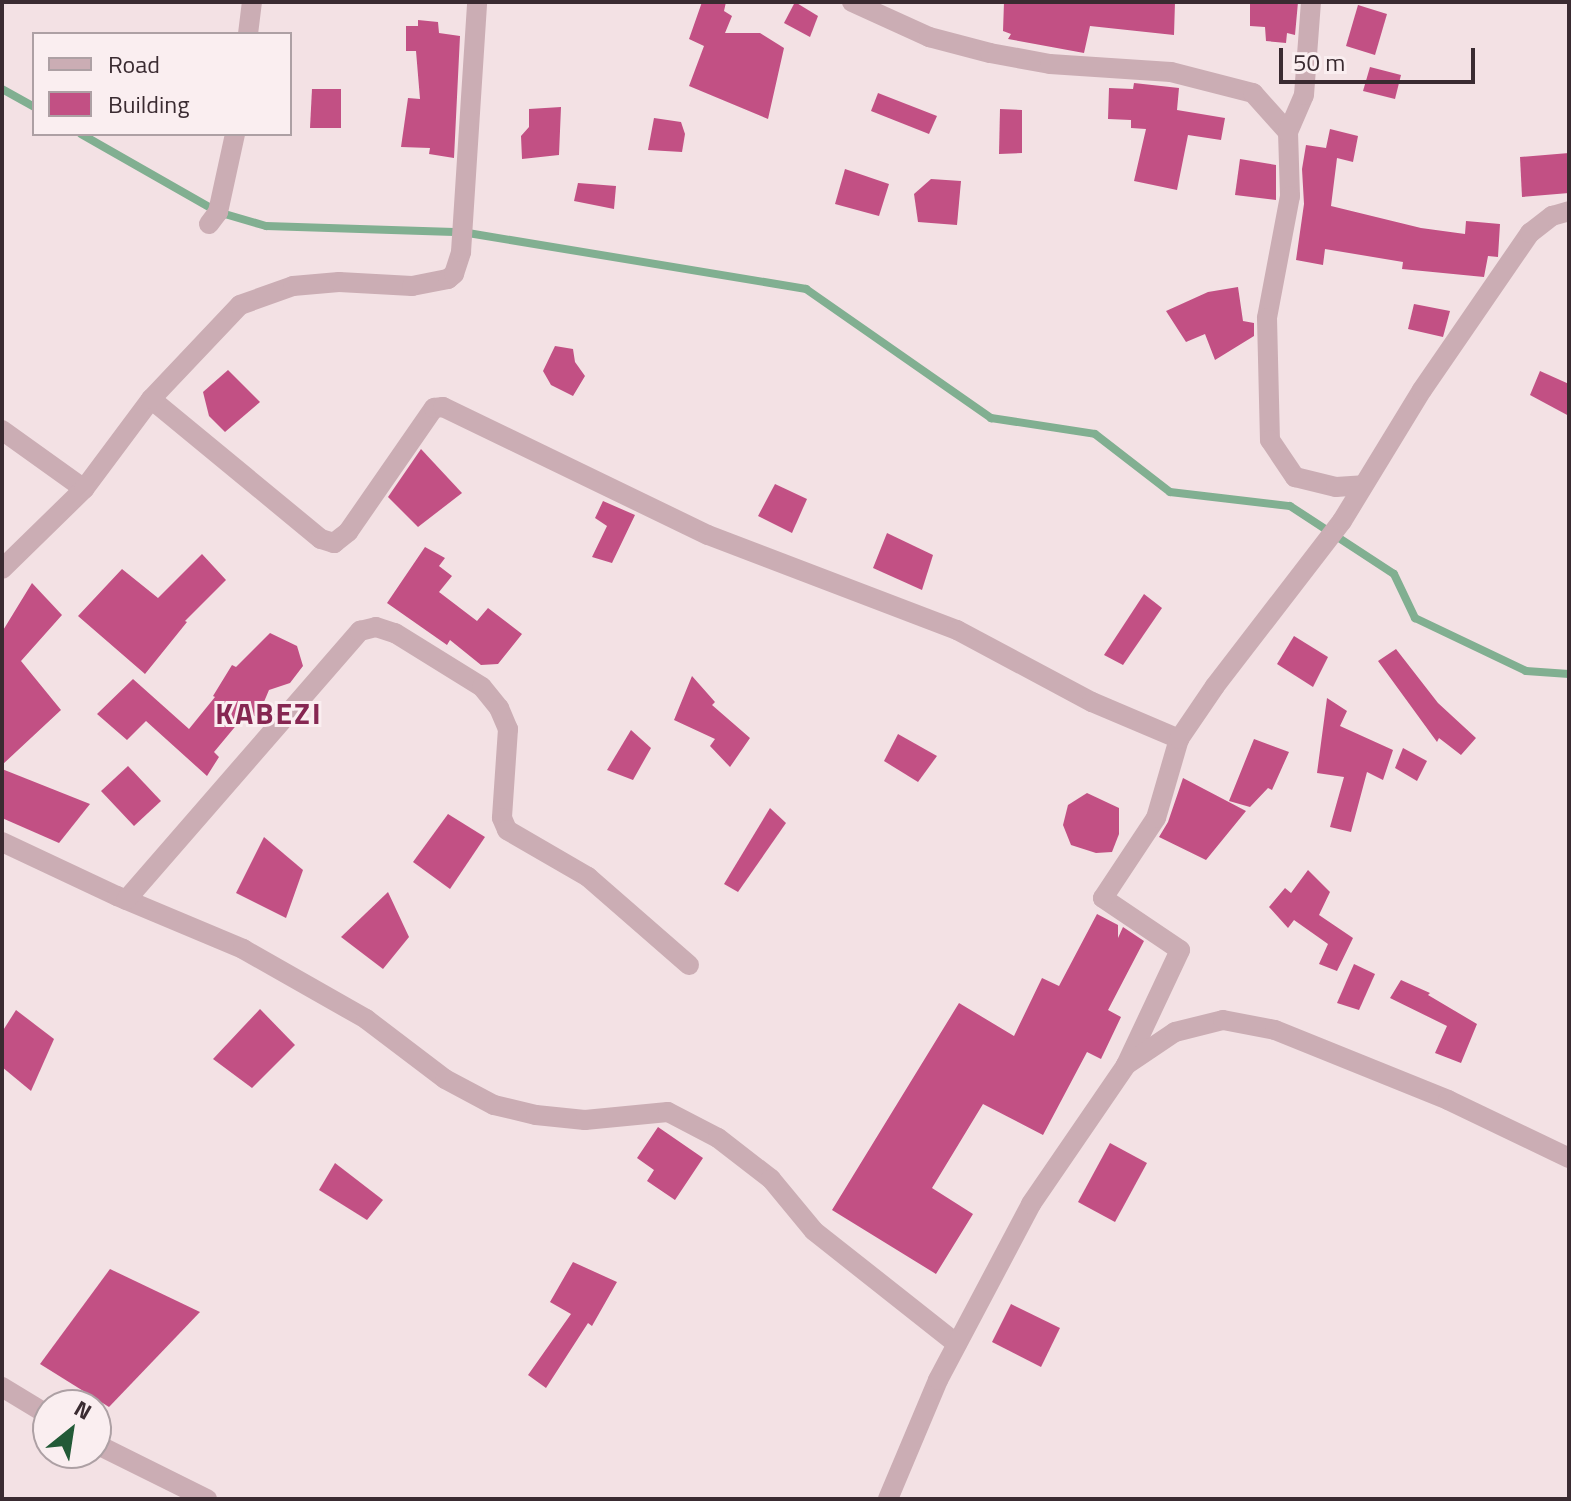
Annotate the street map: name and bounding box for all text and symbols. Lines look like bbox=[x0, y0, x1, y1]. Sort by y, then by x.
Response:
legend bbox=[32, 32, 292, 136]
scale bar bbox=[1283, 32, 1479, 82]
text: 50 m bbox=[1293, 44, 1345, 80]
text: Road bbox=[108, 46, 160, 82]
text: Building bbox=[108, 86, 190, 122]
district label: KABEZI bbox=[215, 695, 323, 731]
north arrow bbox=[32, 1389, 112, 1469]
text: N bbox=[68, 1391, 98, 1428]

